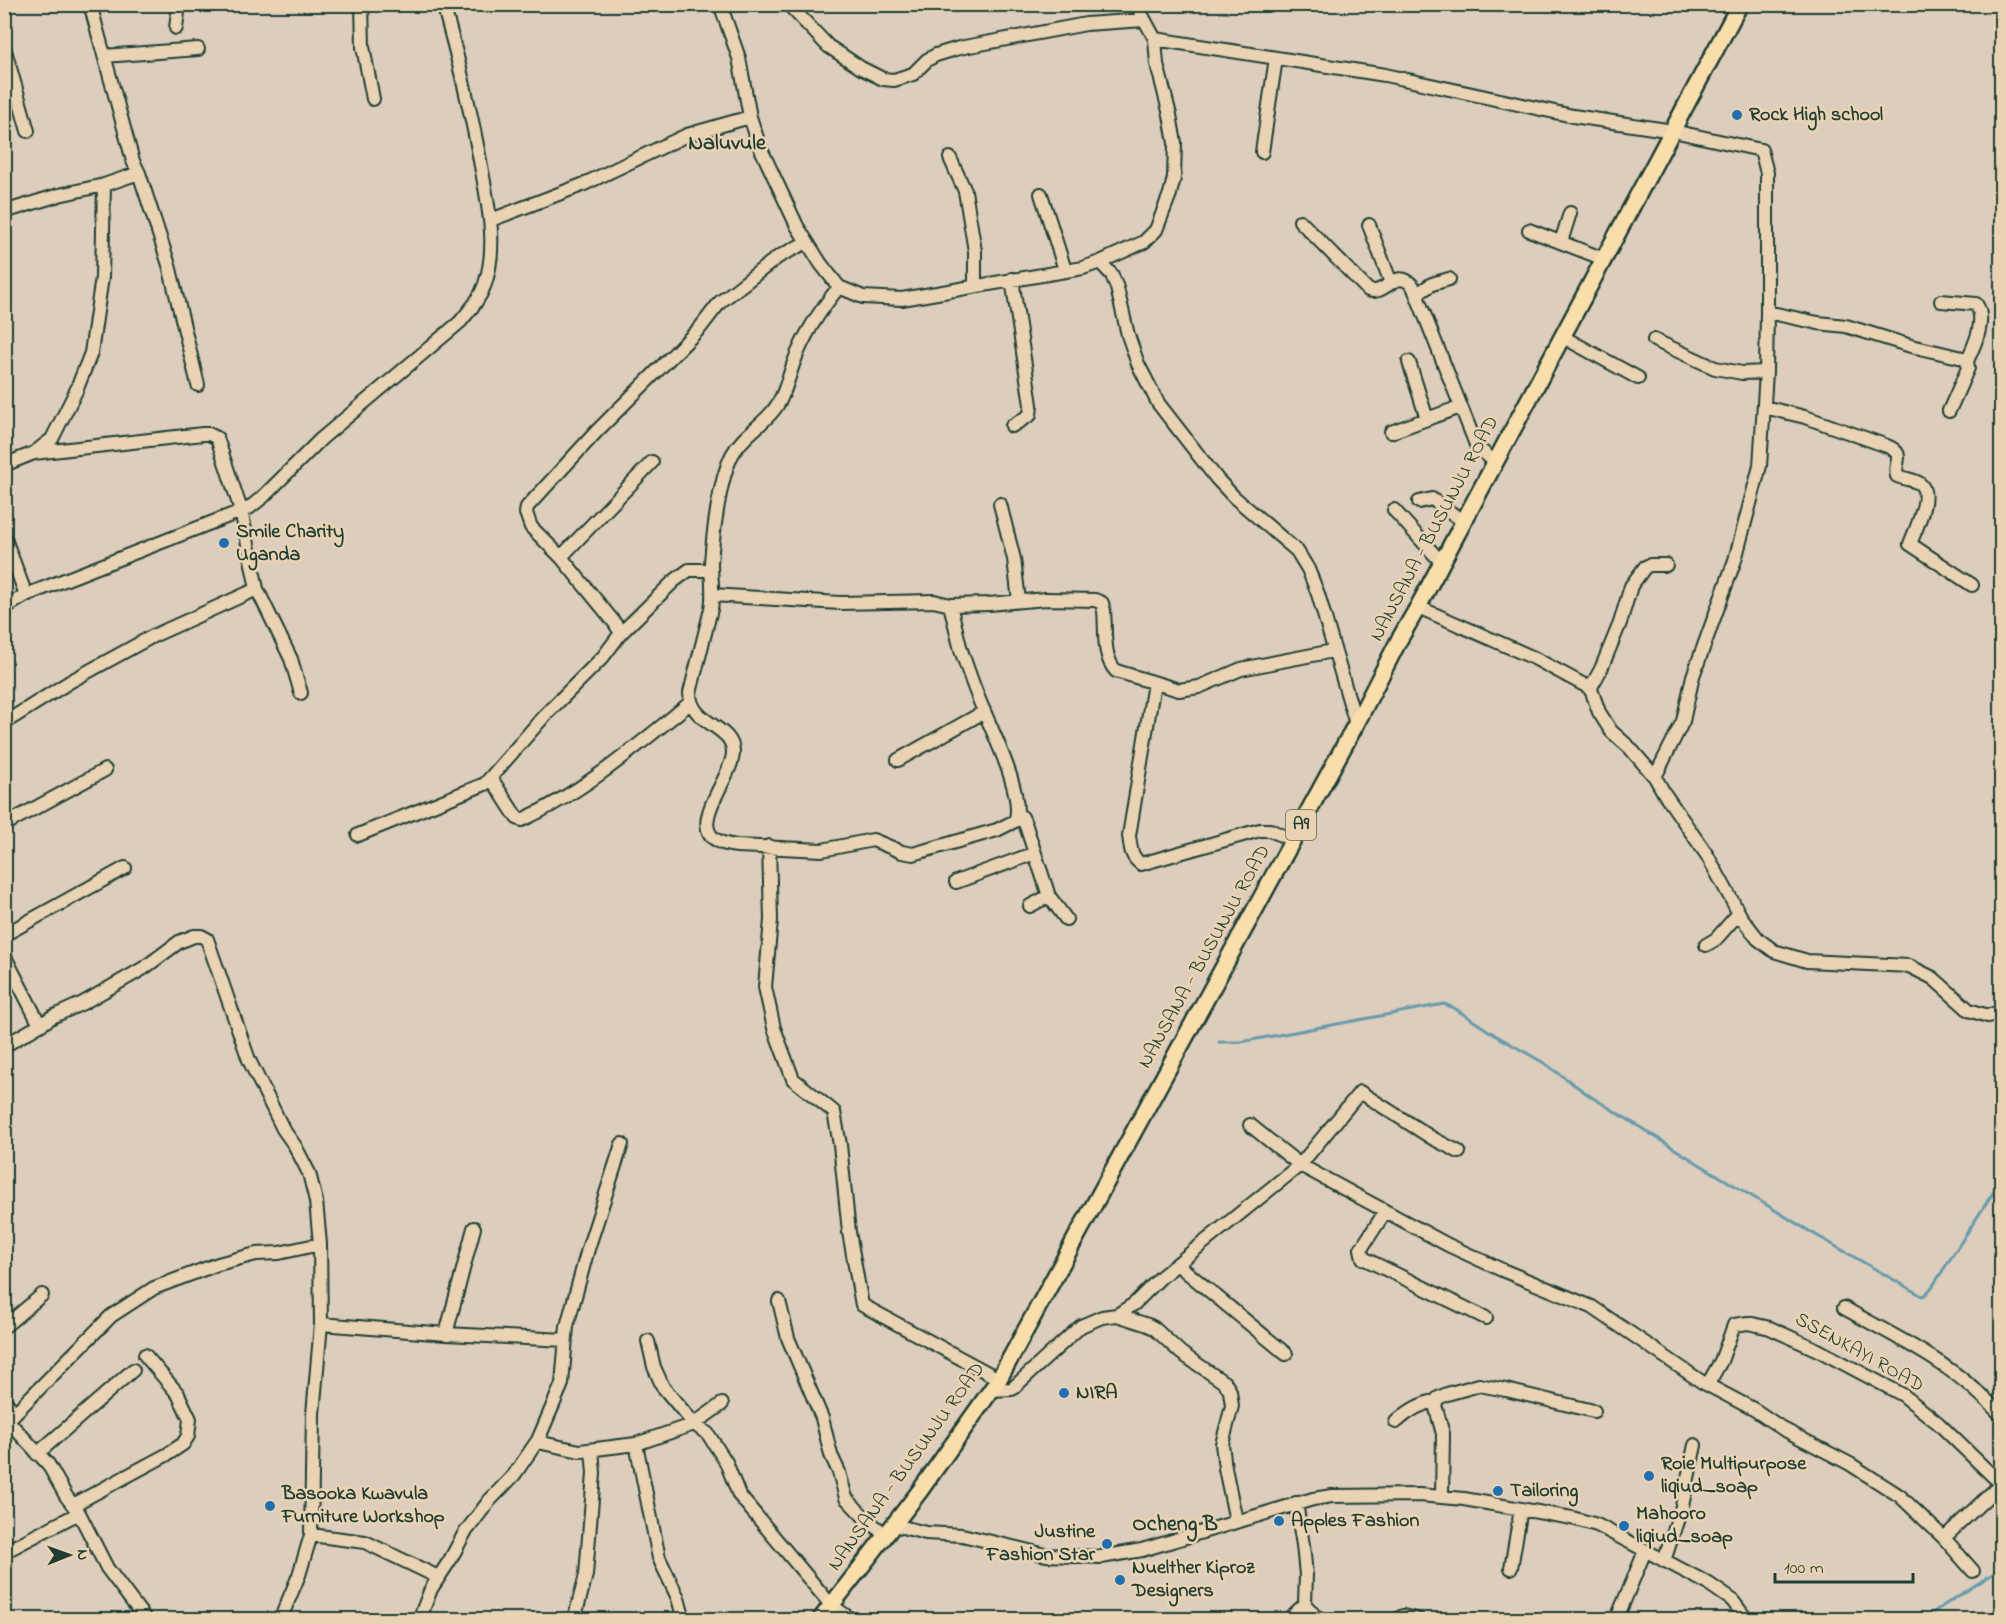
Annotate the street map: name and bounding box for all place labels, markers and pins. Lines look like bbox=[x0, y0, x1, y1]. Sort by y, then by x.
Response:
place label: Rock High school bbox=[1749, 101, 1883, 131]
marker: Rock High school bbox=[1730, 108, 1744, 122]
place label: Smile Charity Uganda bbox=[236, 518, 344, 571]
marker: Smile Charity Uganda bbox=[217, 536, 231, 550]
place label: NIRA bbox=[1076, 1379, 1118, 1408]
marker: NIRA bbox=[1057, 1386, 1071, 1400]
place label: Roie Multipurpose liqiud_soap bbox=[1661, 1450, 1807, 1502]
marker: Roie Multipurpose liqiud_soap bbox=[1642, 1469, 1656, 1483]
place label: Tailoring bbox=[1510, 1477, 1578, 1507]
place label: Basooka Kwavula Furniture Workshop bbox=[281, 1480, 445, 1532]
marker: Tailoring bbox=[1491, 1484, 1505, 1498]
marker: Basooka Kwavula Furniture Workshop bbox=[263, 1499, 277, 1513]
place label: Mahooro liqiud_soap bbox=[1636, 1500, 1733, 1552]
place label: Apples Fashion bbox=[1291, 1507, 1419, 1536]
marker: Apples Fashion bbox=[1272, 1514, 1286, 1528]
place label: Justine Fashion Star bbox=[985, 1518, 1096, 1570]
marker: Mahooro liqiud_soap bbox=[1617, 1519, 1631, 1533]
marker: Justine Fashion Star bbox=[1100, 1537, 1114, 1551]
place label: Nuelther Kiproz Designers bbox=[1131, 1554, 1255, 1607]
marker: Nuelther Kiproz Designers bbox=[1113, 1573, 1127, 1587]

